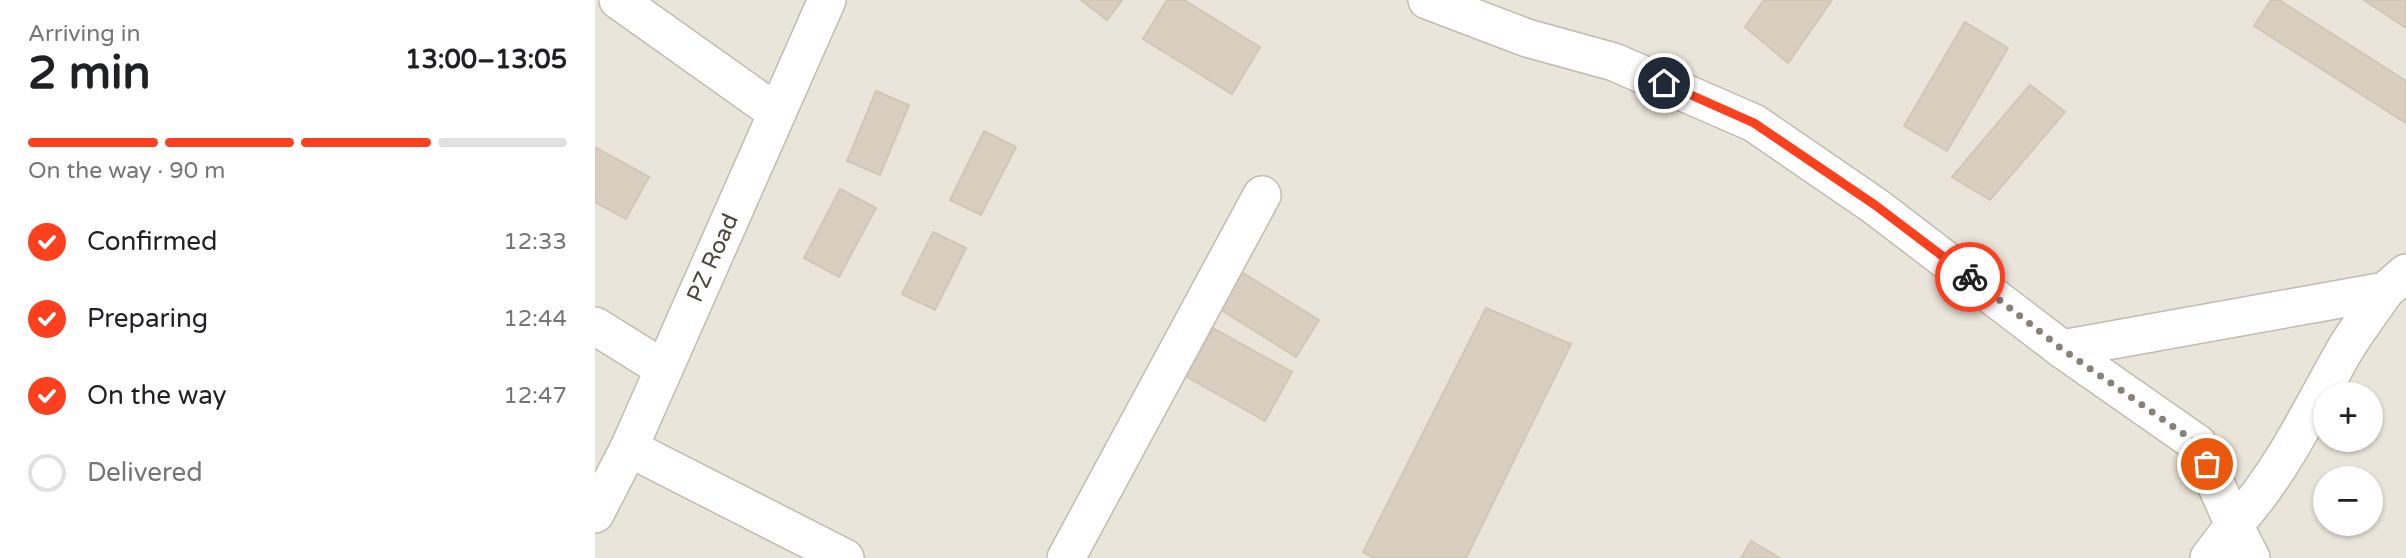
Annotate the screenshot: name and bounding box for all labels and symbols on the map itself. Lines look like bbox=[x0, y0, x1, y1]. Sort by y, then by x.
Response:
pin bbox=[1634, 53, 1694, 113]
street label: PZ Road bbox=[681, 209, 745, 307]
courier bbox=[1935, 242, 2005, 312]
pin bbox=[2177, 434, 2237, 494]

